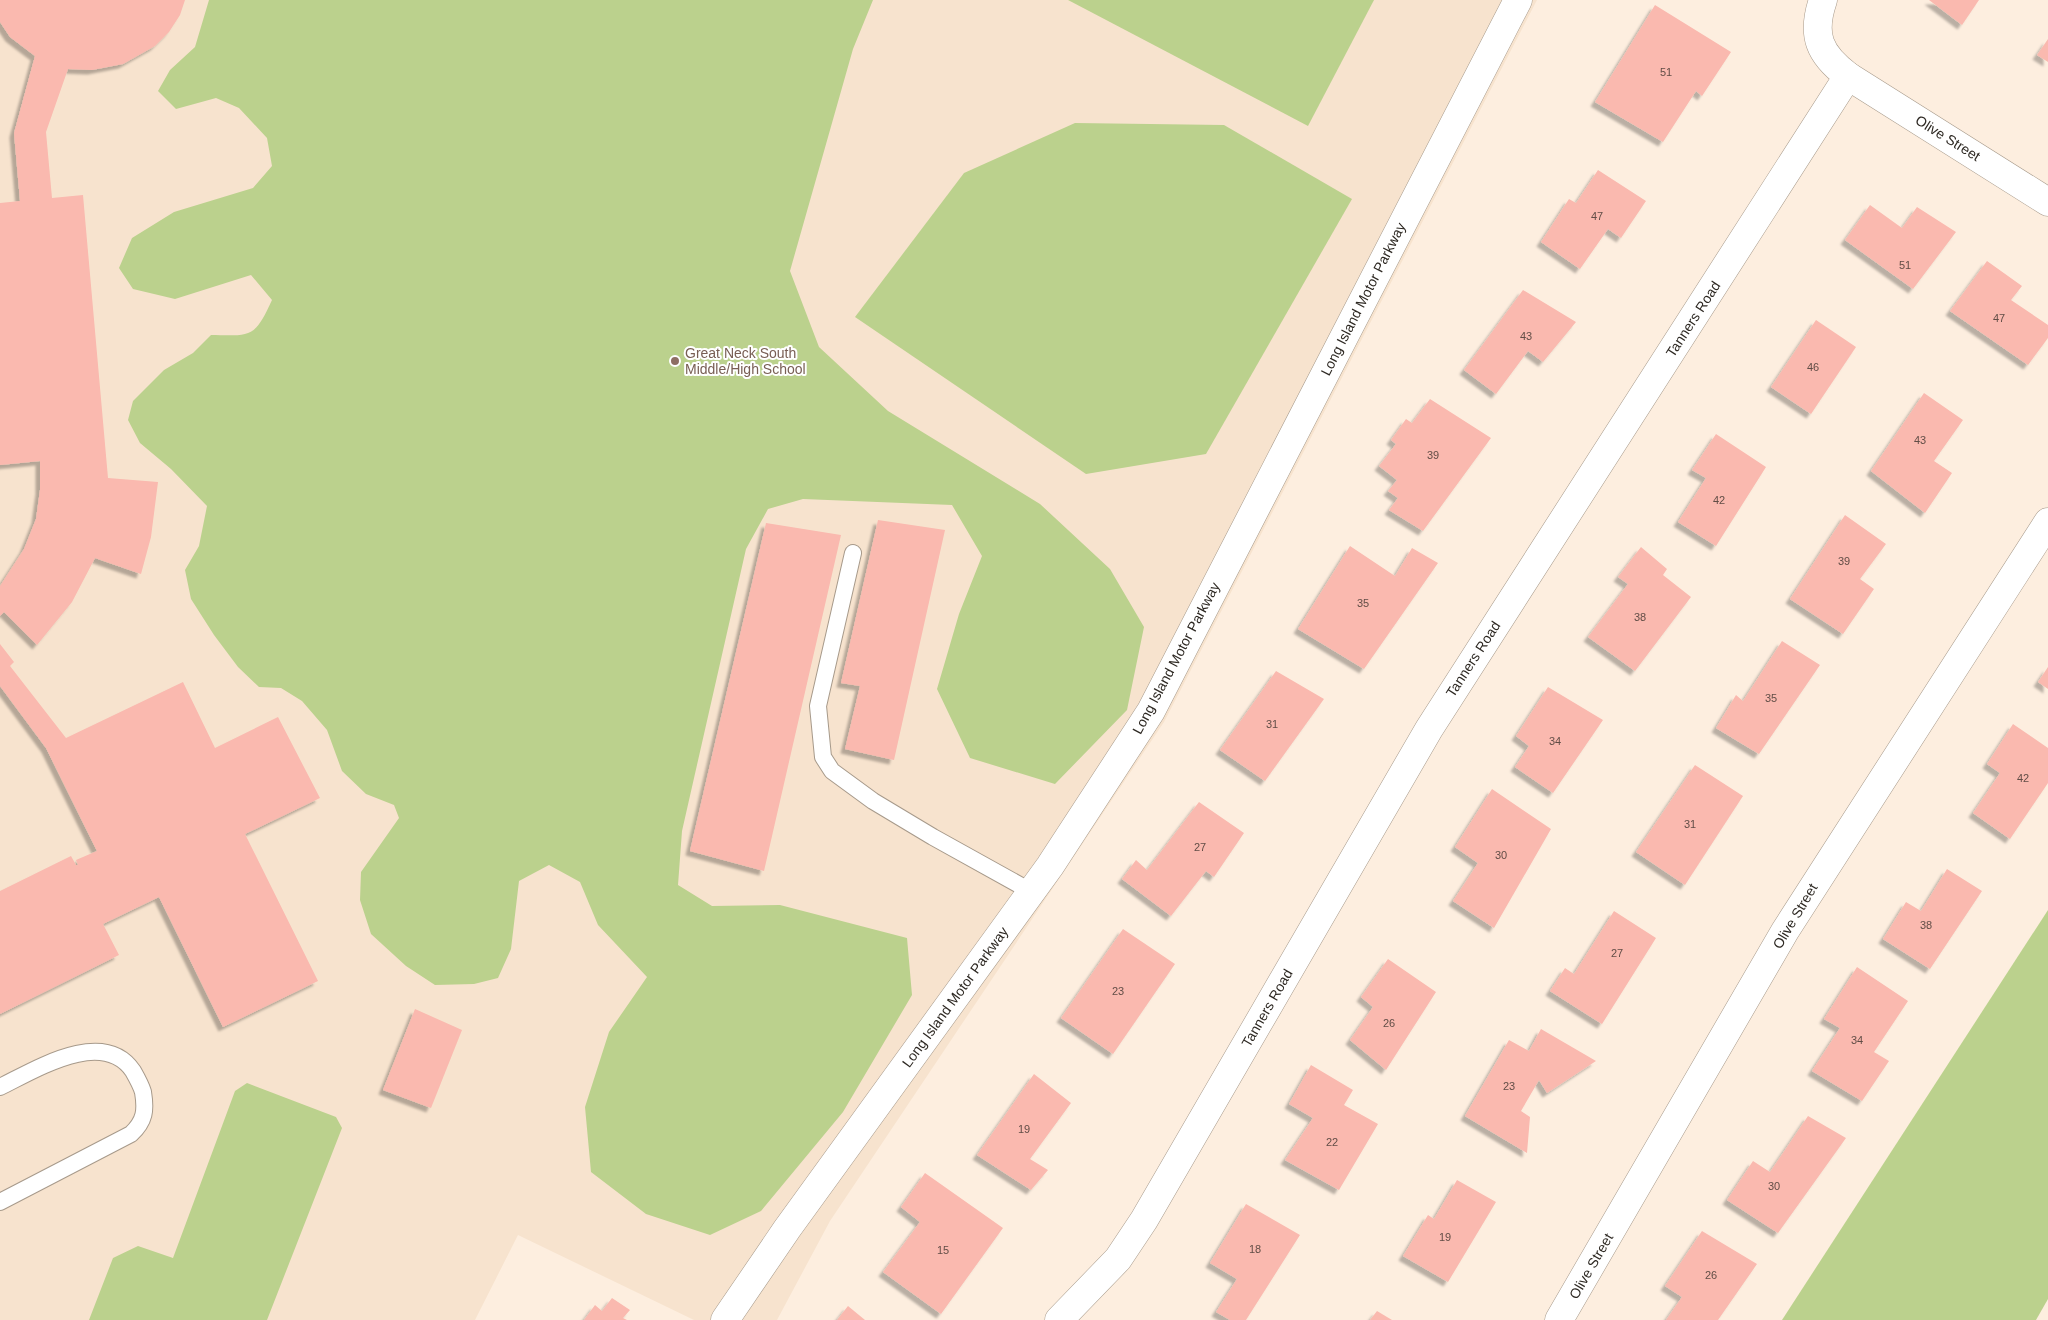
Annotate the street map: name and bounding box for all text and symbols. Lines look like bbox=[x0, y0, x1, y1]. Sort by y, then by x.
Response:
house number: 51 bbox=[1660, 66, 1672, 78]
street label: Olive Street bbox=[1913, 112, 1983, 164]
house number: 47 bbox=[1591, 210, 1603, 222]
street label: Long Island Motor Parkway bbox=[1317, 220, 1409, 378]
house number: 51 bbox=[1899, 259, 1911, 271]
street label: Tanners Road bbox=[1663, 278, 1723, 360]
house number: 47 bbox=[1993, 312, 2005, 324]
house number: 43 bbox=[1520, 330, 1532, 342]
place label: Great Neck South Middle/High School bbox=[685, 345, 806, 377]
marker: Great Neck South Middle/High School bbox=[669, 355, 681, 367]
house number: 46 bbox=[1807, 361, 1819, 373]
house number: 43 bbox=[1914, 434, 1926, 446]
house number: 39 bbox=[1427, 449, 1439, 461]
house number: 42 bbox=[1713, 494, 1725, 506]
house number: 39 bbox=[1838, 555, 1850, 567]
street label: Long Island Motor Parkway bbox=[1129, 579, 1223, 737]
house number: 35 bbox=[1357, 597, 1369, 609]
house number: 38 bbox=[1634, 611, 1646, 623]
street label: Tanners Road bbox=[1443, 618, 1503, 700]
house number: 35 bbox=[1765, 692, 1777, 704]
house number: 31 bbox=[1266, 718, 1278, 730]
house number: 34 bbox=[1549, 735, 1561, 747]
house number: 42 bbox=[2017, 772, 2029, 784]
house number: 31 bbox=[1684, 818, 1696, 830]
house number: 27 bbox=[1194, 841, 1206, 853]
house number: 30 bbox=[1495, 849, 1507, 861]
street label: Olive Street bbox=[1769, 880, 1821, 951]
house number: 38 bbox=[1920, 919, 1932, 931]
street label: Long Island Motor Parkway bbox=[899, 924, 1011, 1070]
house number: 27 bbox=[1611, 947, 1623, 959]
street label: Tanners Road bbox=[1238, 966, 1296, 1050]
house number: 23 bbox=[1112, 985, 1124, 997]
house number: 26 bbox=[1383, 1017, 1395, 1029]
house number: 34 bbox=[1851, 1034, 1863, 1046]
house number: 23 bbox=[1503, 1080, 1515, 1092]
house number: 19 bbox=[1018, 1123, 1030, 1135]
house number: 22 bbox=[1326, 1136, 1338, 1148]
house number: 30 bbox=[1768, 1180, 1780, 1192]
street label: Olive Street bbox=[1566, 1230, 1616, 1302]
house number: 19 bbox=[1439, 1231, 1451, 1243]
house number: 18 bbox=[1249, 1243, 1261, 1255]
house number: 15 bbox=[937, 1244, 949, 1256]
house number: 26 bbox=[1705, 1269, 1717, 1281]

